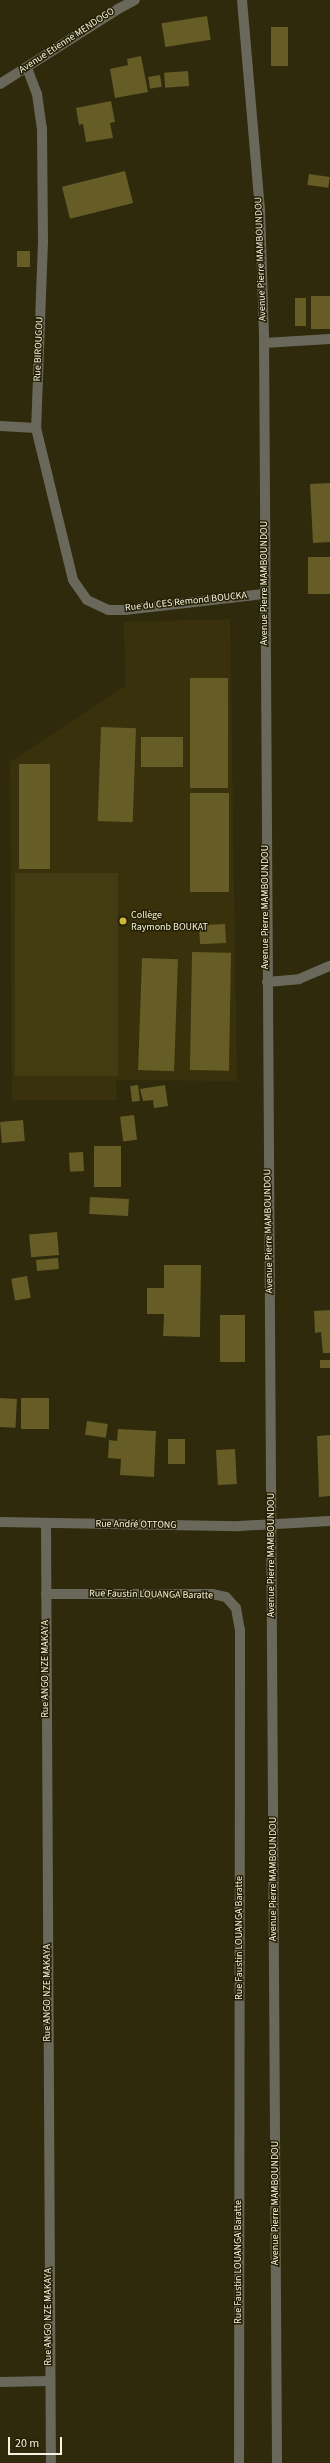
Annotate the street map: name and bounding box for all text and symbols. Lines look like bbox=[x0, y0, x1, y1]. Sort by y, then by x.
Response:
street label: Avenue Etienne MENDOGO bbox=[17, 6, 117, 76]
street label: Avenue Pierre MAMBOUNDOU bbox=[253, 197, 269, 321]
street label: Rue BIROUGOU bbox=[32, 316, 46, 382]
street label: Avenue Pierre MAMBOUNDOU bbox=[259, 521, 271, 645]
street label: Rue du CES Remond BOUCKA bbox=[124, 590, 248, 614]
street label: Avenue Pierre MAMBOUNDOU bbox=[260, 845, 272, 969]
place label: Collège Raymonb BOUKAT bbox=[131, 909, 208, 932]
marker: Collège Raymonb BOUKAT bbox=[118, 916, 128, 926]
street label: Avenue Pierre MAMBOUNDOU bbox=[262, 1169, 276, 1293]
street label: Avenue Pierre MAMBOUNDOU bbox=[266, 1493, 278, 1617]
street label: Rue André OTTONG bbox=[95, 1518, 177, 1532]
street label: Rue Faustin LOUANGA Baratte bbox=[89, 1588, 213, 1602]
street label: Rue ANGO NZE MAKAYA bbox=[40, 1620, 52, 1718]
street label: Avenue Pierre MAMBOUNDOU bbox=[268, 1817, 280, 1941]
street label: Rue Faustin LOUANGA Baratte bbox=[234, 1876, 246, 2000]
street label: Rue ANGO NZE MAKAYA bbox=[42, 1944, 54, 2042]
street label: Avenue Pierre MAMBOUNDOU bbox=[270, 2141, 282, 2265]
street label: Rue Faustin LOUANGA Baratte bbox=[233, 2200, 245, 2324]
street label: Rue ANGO NZE MAKAYA bbox=[43, 2268, 55, 2366]
scale bar bbox=[10, 2429, 64, 2455]
text: 20 m bbox=[15, 2435, 39, 2452]

